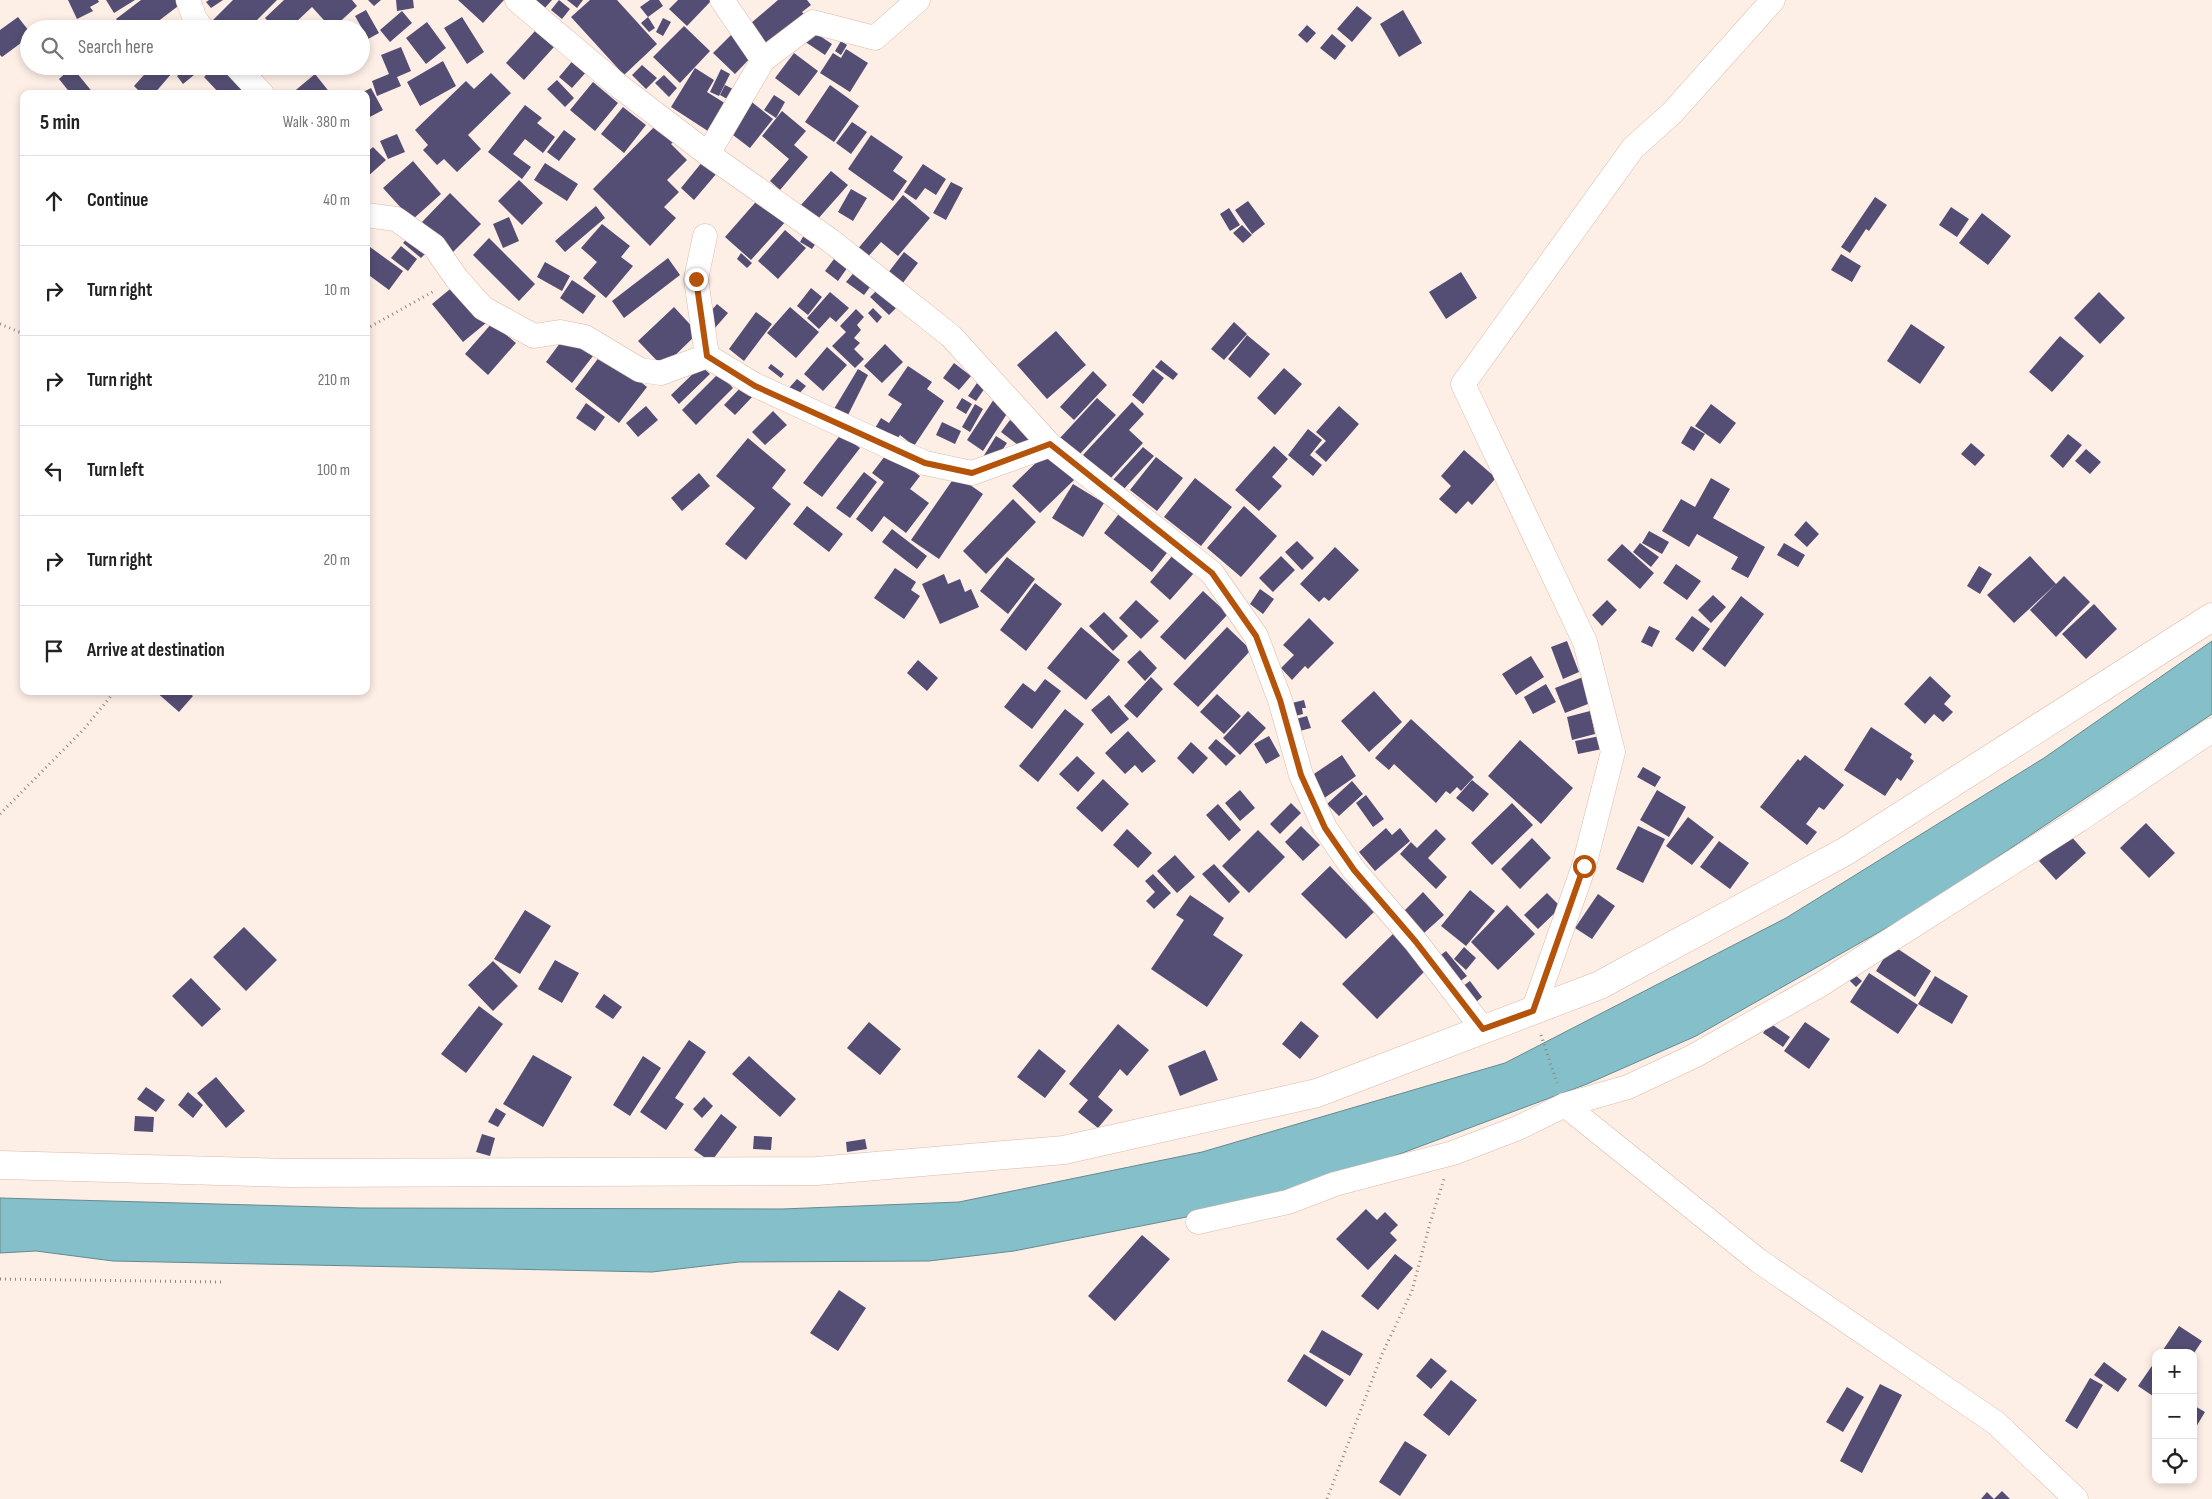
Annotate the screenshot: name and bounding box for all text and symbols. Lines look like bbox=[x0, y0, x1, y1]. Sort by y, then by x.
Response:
search box bbox=[20, 20, 370, 75]
icon: search bbox=[38, 34, 66, 62]
text: Search here bbox=[78, 36, 154, 59]
text: 5 min bbox=[40, 110, 80, 135]
text: Walk · 380 m bbox=[283, 113, 350, 132]
icon: ahead bbox=[40, 187, 68, 215]
text: Continue bbox=[87, 189, 148, 212]
text: 40 m bbox=[323, 191, 350, 210]
route end bbox=[685, 268, 708, 291]
icon: right bbox=[40, 277, 68, 305]
text: Turn right bbox=[87, 279, 152, 302]
text: 10 m bbox=[324, 281, 350, 300]
icon: right bbox=[40, 367, 68, 395]
text: Turn right bbox=[87, 369, 152, 392]
text: 210 m bbox=[318, 371, 350, 390]
icon: left bbox=[40, 457, 68, 485]
text: Turn left bbox=[87, 459, 144, 482]
text: 100 m bbox=[317, 461, 350, 480]
icon: right bbox=[40, 547, 68, 575]
text: Turn right bbox=[87, 549, 152, 572]
text: 20 m bbox=[323, 551, 350, 570]
icon: arrive bbox=[40, 637, 68, 665]
text: Arrive at destination bbox=[87, 639, 225, 662]
route start bbox=[1573, 855, 1596, 878]
map controls bbox=[2152, 1349, 2197, 1484]
button: + bbox=[2152, 1349, 2197, 1394]
button: − bbox=[2152, 1394, 2197, 1439]
button: locate bbox=[2152, 1439, 2197, 1484]

